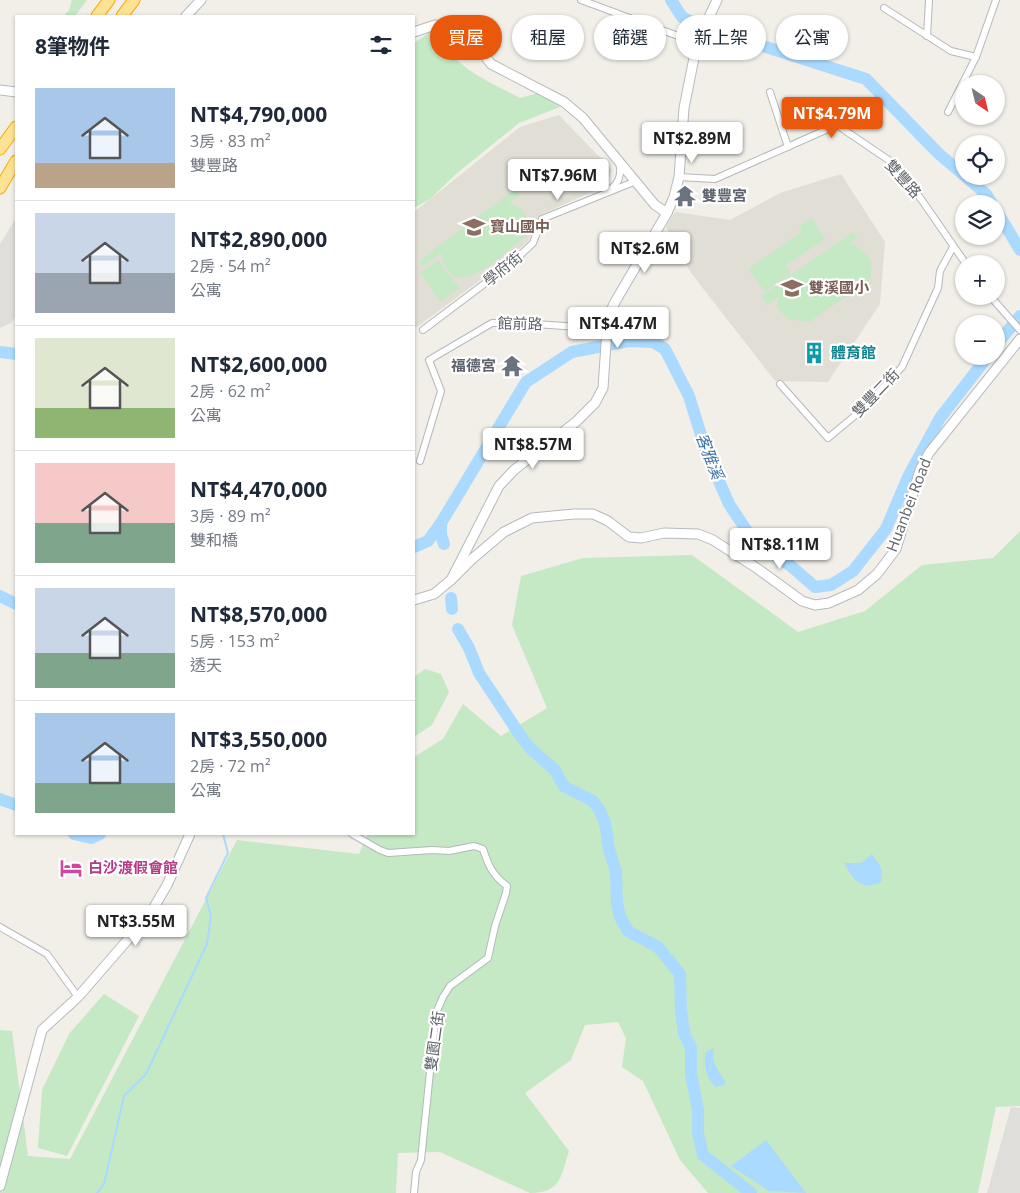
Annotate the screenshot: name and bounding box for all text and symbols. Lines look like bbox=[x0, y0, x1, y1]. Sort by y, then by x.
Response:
chip: 買屋 bbox=[430, 15, 502, 60]
chip: 租屋 bbox=[512, 15, 584, 60]
chip: 篩選 bbox=[594, 15, 666, 60]
chip: 新上架 bbox=[676, 15, 766, 60]
chip: 公寓 bbox=[776, 15, 848, 60]
icon: filters bbox=[367, 31, 395, 59]
text: 8筆物件 bbox=[35, 32, 110, 60]
north arrow bbox=[955, 75, 1005, 125]
map controls bbox=[955, 75, 1005, 365]
pin: NT$4.79M bbox=[780, 96, 884, 139]
text: NT$4,790,000 bbox=[190, 100, 327, 128]
text: NT$4.79M bbox=[793, 102, 871, 124]
icon: home bbox=[75, 108, 135, 168]
pin: NT$2.89M bbox=[640, 121, 744, 164]
text: NT$2.89M bbox=[653, 127, 731, 149]
text: 3房 · 83 m² bbox=[190, 130, 271, 152]
button: locate bbox=[955, 135, 1005, 185]
text: 雙豐路 bbox=[190, 154, 238, 176]
street label: 雙豐路 bbox=[881, 155, 926, 202]
pin: NT$7.96M bbox=[506, 158, 610, 201]
text: NT$7.96M bbox=[519, 164, 597, 186]
temple icon: 雙豐宮 bbox=[672, 183, 698, 209]
place label: 雙豐宮 bbox=[702, 185, 747, 205]
button: layers bbox=[955, 195, 1005, 245]
school or university icon: 寶山國中 bbox=[461, 214, 487, 240]
place label: 寶山國中 bbox=[490, 216, 550, 236]
text: NT$2,890,000 bbox=[190, 225, 327, 253]
pin: NT$2.6M bbox=[599, 232, 691, 274]
icon: home bbox=[75, 233, 135, 293]
text: NT$2.6M bbox=[610, 237, 680, 259]
street label: 學府街 bbox=[479, 246, 526, 290]
text: 2房 · 54 m² bbox=[190, 255, 271, 277]
button: + bbox=[955, 255, 1005, 305]
school or university icon: 雙溪國小 bbox=[779, 275, 805, 301]
place label: 雙溪國小 bbox=[809, 277, 870, 297]
text: 公寓 bbox=[190, 279, 222, 301]
pin: NT$4.47M bbox=[566, 306, 670, 349]
text: NT$4.47M bbox=[579, 312, 657, 334]
street label: 館前路 bbox=[497, 313, 543, 333]
button: − bbox=[955, 315, 1005, 365]
building icon: 體育館 bbox=[801, 340, 827, 366]
place label: 體育館 bbox=[831, 342, 876, 362]
text: NT$2,600,000 bbox=[190, 350, 327, 378]
temple icon: 福德宮 bbox=[499, 353, 525, 379]
place label: 福德宮 bbox=[451, 355, 496, 375]
icon: home bbox=[75, 358, 135, 418]
street label: 雙豐二街 bbox=[847, 364, 903, 421]
text: 2房 · 62 m² bbox=[190, 380, 271, 402]
text: 公寓 bbox=[190, 404, 222, 426]
pin: NT$8.57M bbox=[481, 428, 585, 470]
water label: 客雅溪 bbox=[691, 430, 730, 484]
text: NT$8.57M bbox=[494, 433, 572, 455]
street label: Huanbei Road bbox=[881, 455, 935, 554]
text: NT$4,470,000 bbox=[190, 475, 327, 503]
icon: home bbox=[75, 483, 135, 543]
text: 3房 · 89 m² bbox=[190, 505, 271, 527]
pin: NT$8.11M bbox=[728, 528, 832, 570]
text: 雙和橋 bbox=[190, 529, 238, 551]
text: NT$8.11M bbox=[741, 533, 819, 555]
text: NT$8,570,000 bbox=[190, 600, 327, 628]
icon: home bbox=[75, 608, 135, 668]
text: 5房 · 153 m² bbox=[190, 630, 280, 652]
text: 透天 bbox=[190, 654, 222, 676]
text: NT$3,550,000 bbox=[190, 725, 327, 753]
icon: home bbox=[75, 733, 135, 793]
text: 2房 · 72 m² bbox=[190, 755, 271, 777]
text: 公寓 bbox=[190, 779, 222, 801]
hotel icon: 白沙渡假會館 bbox=[58, 855, 84, 881]
place label: 白沙渡假會館 bbox=[88, 857, 178, 877]
pin: NT$3.55M bbox=[84, 904, 188, 947]
text: NT$3.55M bbox=[97, 910, 175, 932]
street label: 雙園二街 bbox=[420, 1010, 448, 1072]

